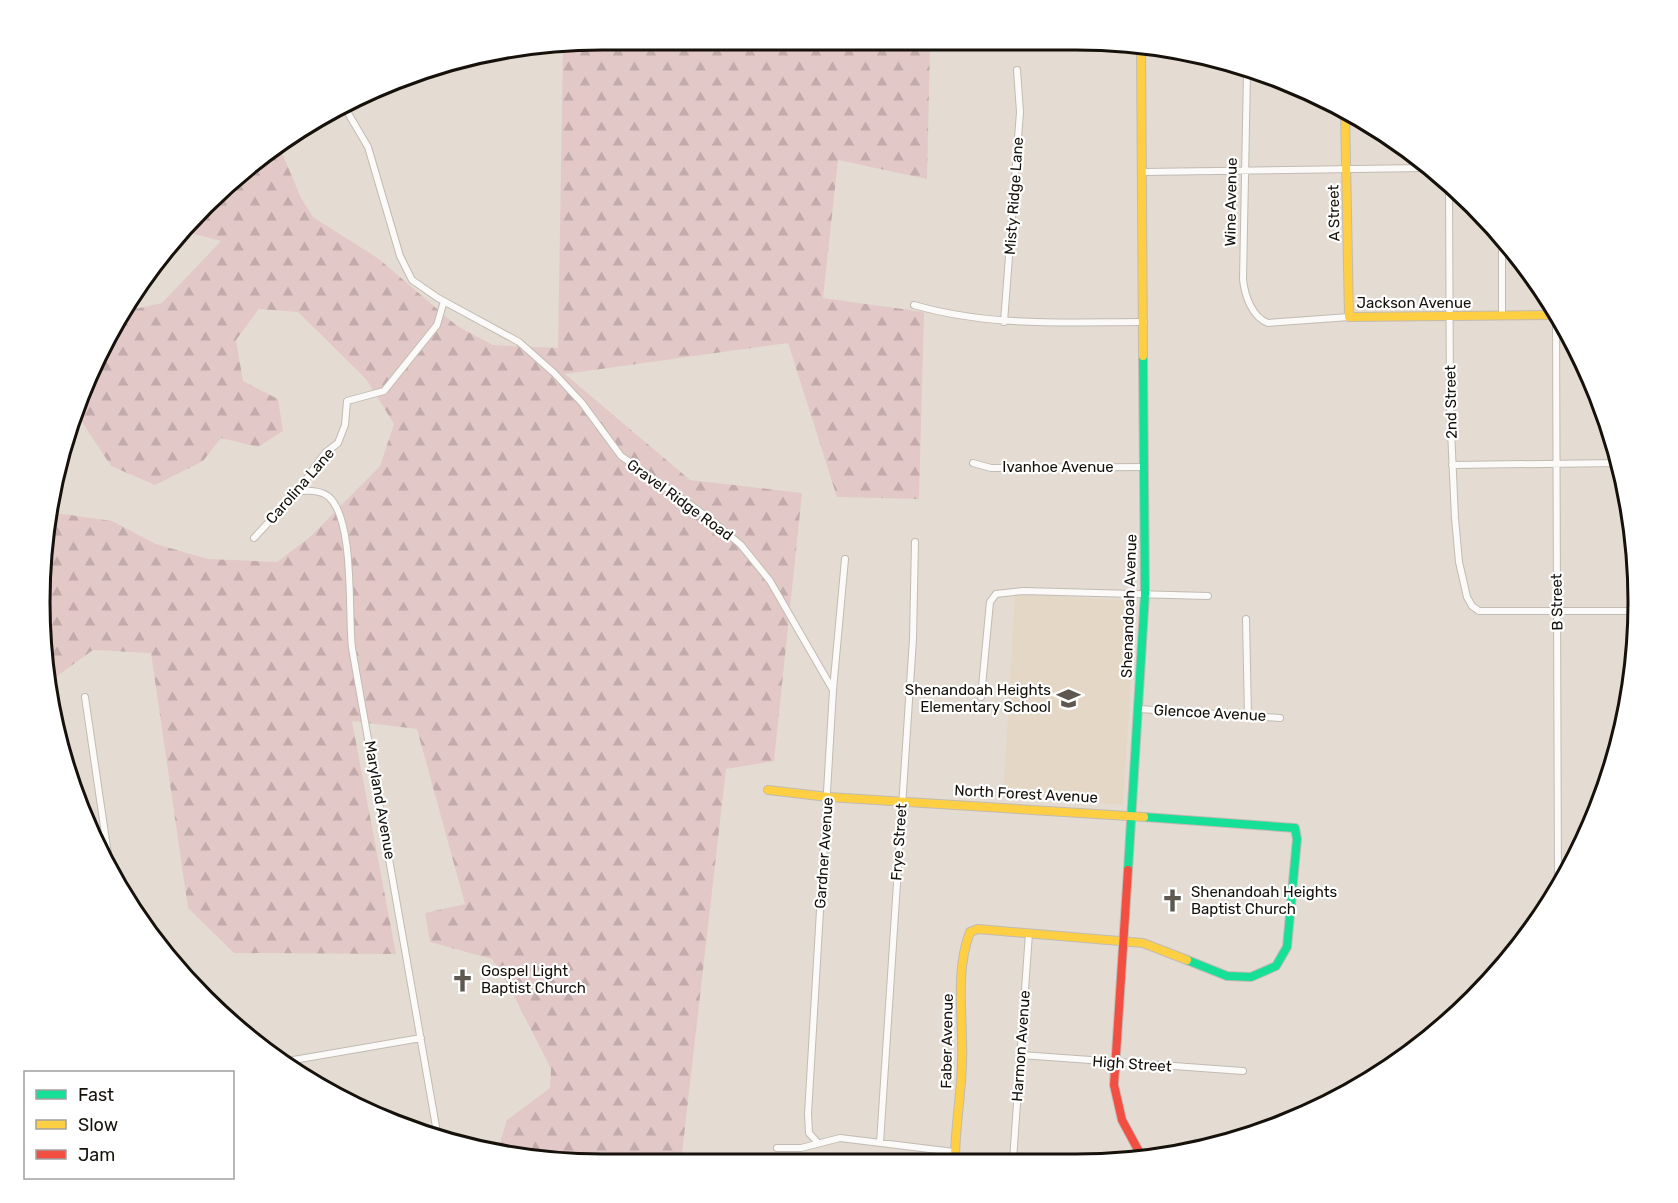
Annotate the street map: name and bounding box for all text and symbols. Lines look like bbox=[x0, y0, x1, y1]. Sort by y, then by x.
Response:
street label: Misty Ridge Lane bbox=[1001, 136, 1027, 256]
street label: Wine Avenue bbox=[1221, 157, 1241, 247]
street label: A Street bbox=[1325, 184, 1343, 242]
street label: Jackson Avenue bbox=[1357, 294, 1471, 312]
street label: 2nd Street bbox=[1441, 365, 1461, 439]
street label: Carolina Lane bbox=[262, 444, 338, 528]
street label: Gravel Ridge Road bbox=[623, 456, 737, 544]
street label: Ivanhoe Avenue bbox=[1002, 458, 1114, 476]
street label: Shenandoah Avenue bbox=[1117, 534, 1141, 678]
street label: B Street bbox=[1548, 573, 1566, 631]
place label: Shenandoah Heights Elementary School bbox=[905, 681, 1051, 716]
school or university icon: Shenandoah Heights Elementary School bbox=[1056, 686, 1082, 712]
street label: Glencoe Avenue bbox=[1153, 701, 1267, 725]
street label: Maryland Avenue bbox=[361, 739, 399, 861]
street label: North Forest Avenue bbox=[954, 781, 1098, 807]
street label: Gardner Avenue bbox=[811, 797, 837, 909]
street label: Frye Street bbox=[887, 802, 911, 881]
place label: Shenandoah Heights Baptist Church bbox=[1191, 883, 1338, 918]
church icon: Shenandoah Heights Baptist Church bbox=[1160, 888, 1186, 914]
place label: Gospel Light Baptist Church bbox=[481, 962, 586, 997]
church icon: Gospel Light Baptist Church bbox=[450, 967, 476, 993]
street label: Harmon Avenue bbox=[1008, 990, 1034, 1102]
street label: Faber Avenue bbox=[937, 993, 957, 1089]
street label: High Street bbox=[1092, 1052, 1172, 1076]
legend bbox=[24, 1071, 234, 1179]
text: Fast bbox=[78, 1084, 114, 1106]
text: Slow bbox=[78, 1114, 118, 1136]
text: Jam bbox=[78, 1144, 115, 1166]

